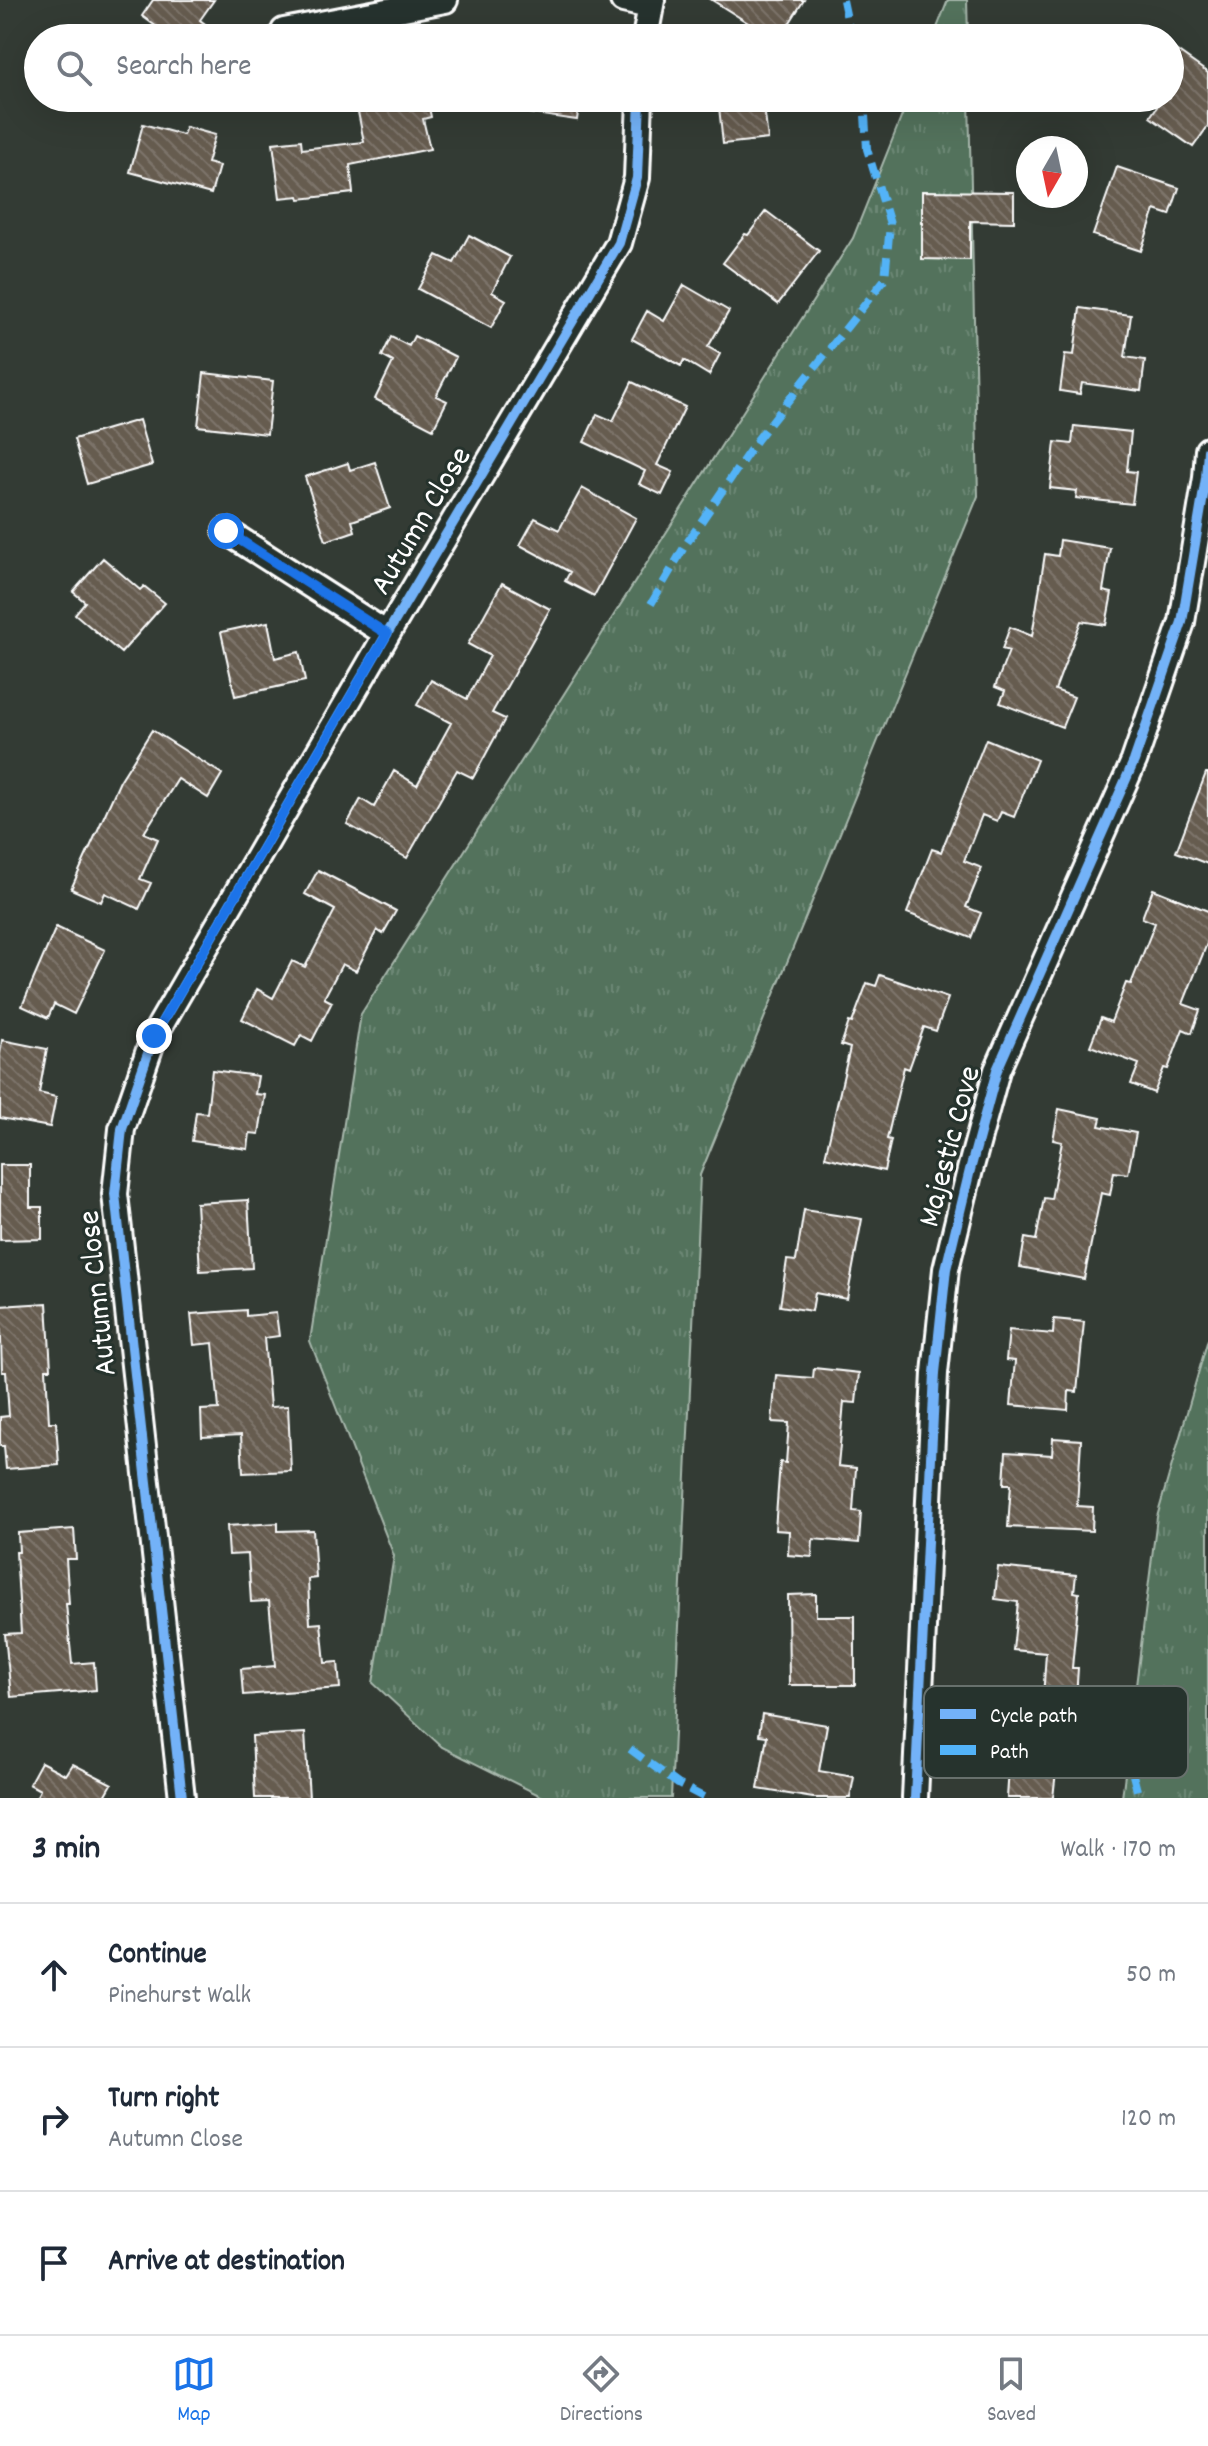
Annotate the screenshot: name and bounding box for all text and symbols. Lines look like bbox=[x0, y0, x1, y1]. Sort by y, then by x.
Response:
search box bbox=[24, 24, 1184, 112]
icon: search bbox=[52, 46, 96, 90]
text: Search here bbox=[116, 47, 252, 90]
north arrow bbox=[1016, 136, 1088, 208]
street label: Autumn Close bbox=[360, 439, 486, 605]
route start bbox=[208, 513, 244, 549]
route end bbox=[136, 1018, 172, 1054]
street label: Majestic Cove bbox=[908, 1061, 996, 1233]
street label: Autumn Close bbox=[68, 1208, 132, 1378]
legend bbox=[924, 1686, 1188, 1778]
text: Cycle path bbox=[990, 1702, 1077, 1733]
text: Path bbox=[990, 1738, 1029, 1769]
text: 3 min bbox=[32, 1826, 100, 1875]
text: Walk · 170 m bbox=[1061, 1832, 1176, 1869]
text: Continue bbox=[108, 1935, 207, 1978]
icon: ahead bbox=[32, 1953, 76, 1997]
text: 50 m bbox=[1126, 1957, 1176, 1994]
text: Pinehurst Walk bbox=[108, 1978, 251, 2015]
text: Turn right bbox=[108, 2079, 219, 2122]
icon: right bbox=[32, 2097, 76, 2141]
text: 120 m bbox=[1121, 2101, 1176, 2138]
text: Autumn Close bbox=[108, 2122, 243, 2159]
icon: arrive bbox=[32, 2241, 76, 2285]
text: Arrive at destination bbox=[108, 2242, 345, 2285]
tab: Map bbox=[172, 2352, 216, 2431]
tab: Directions bbox=[560, 2352, 643, 2431]
tab: Saved bbox=[987, 2352, 1036, 2431]

